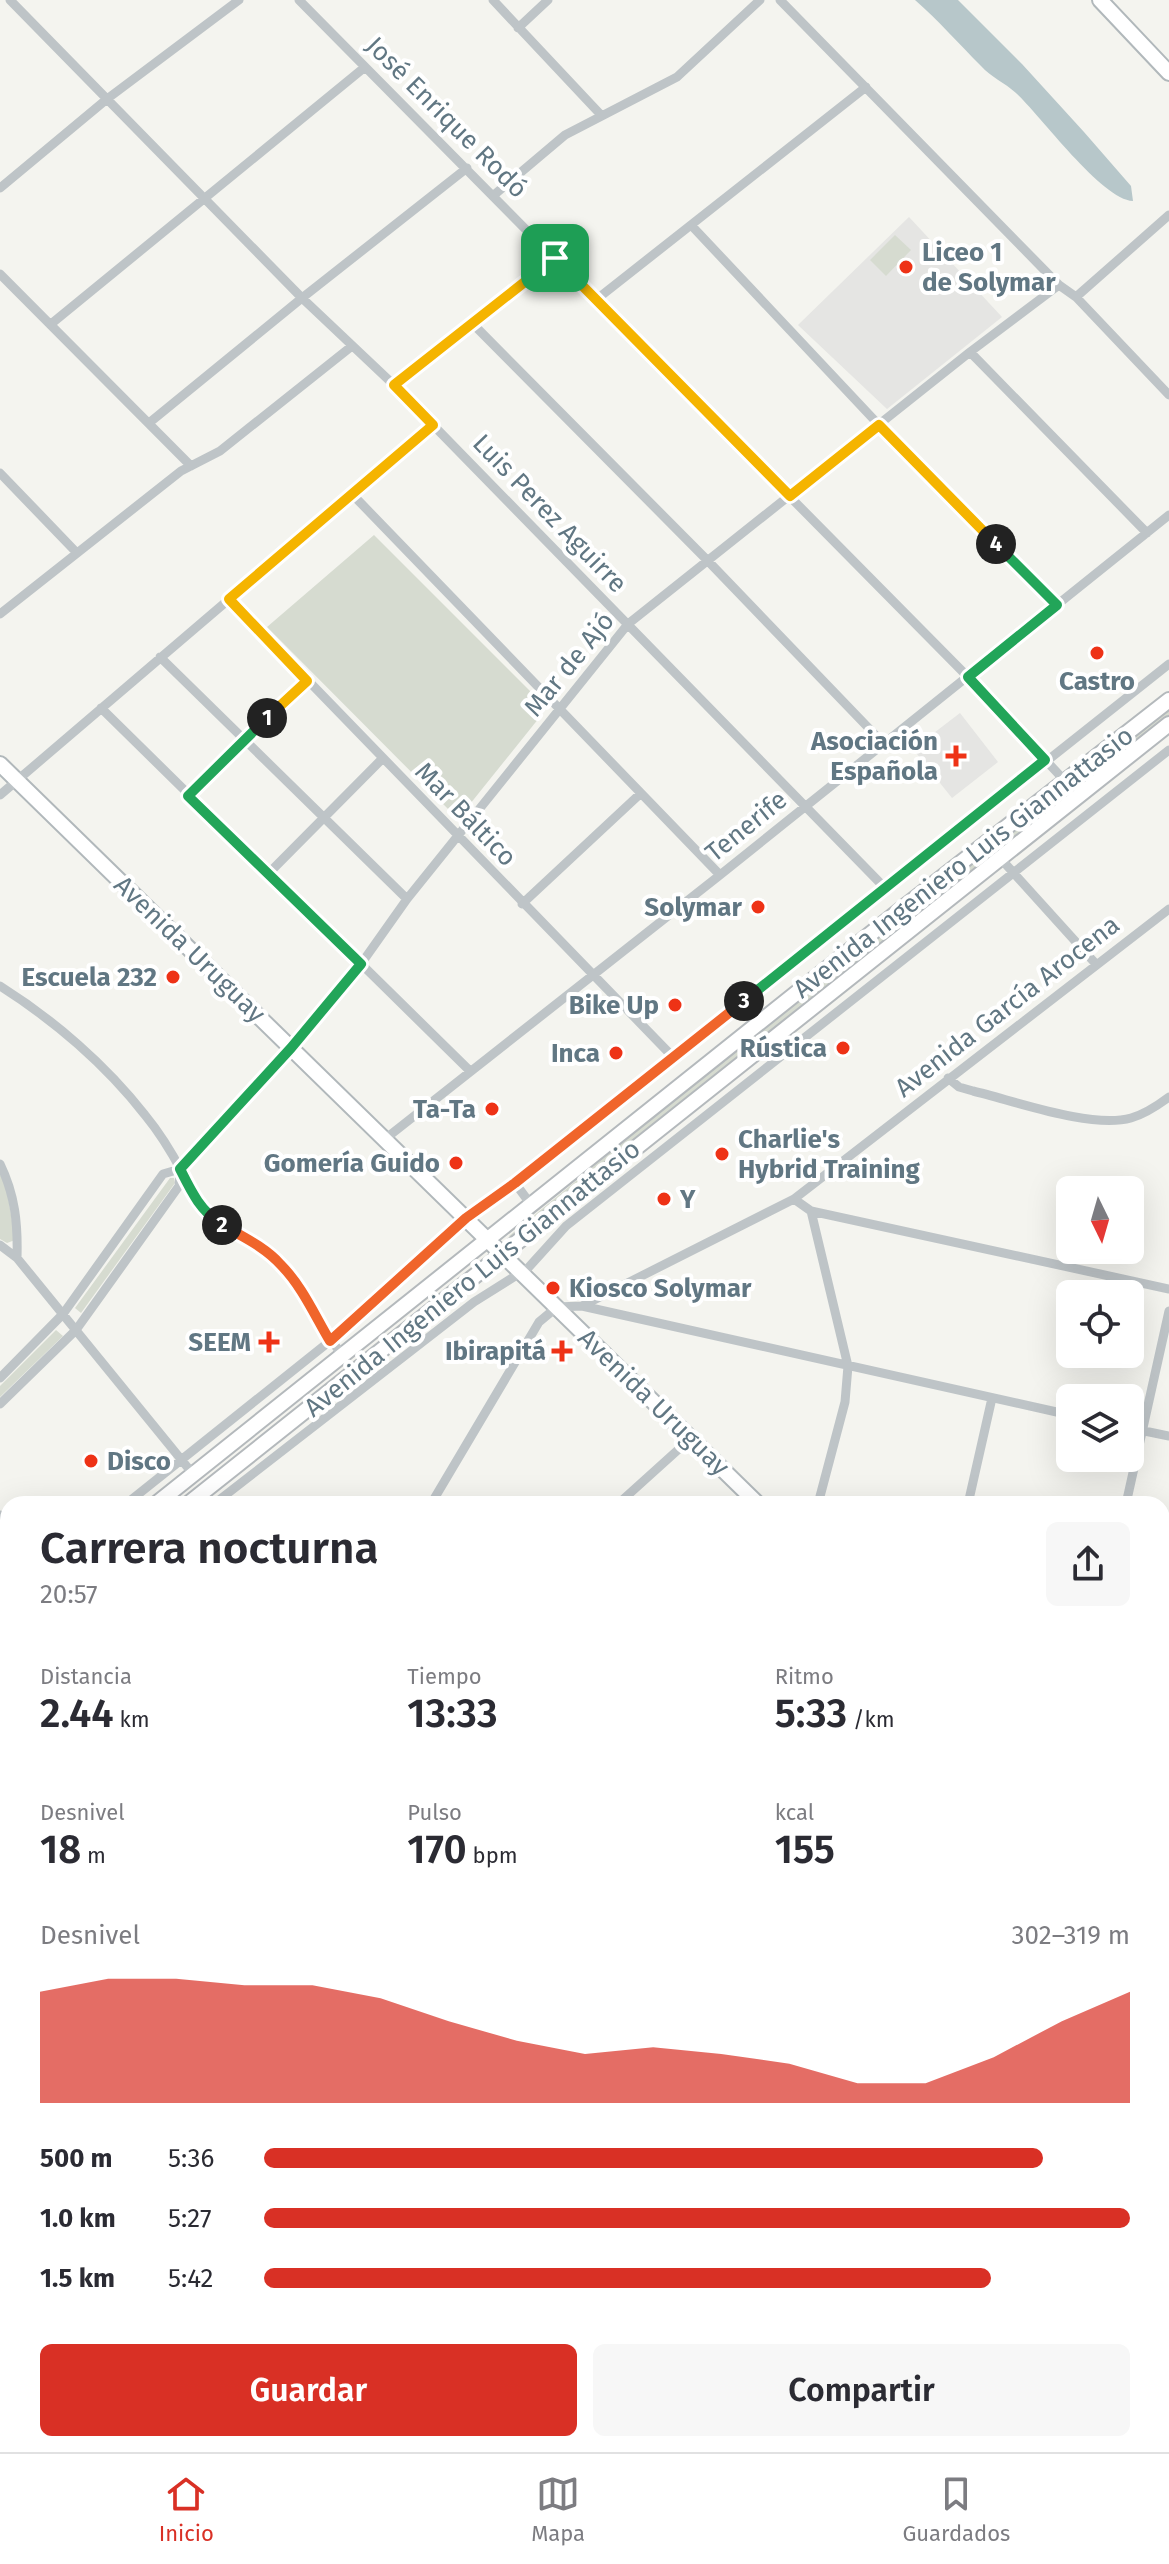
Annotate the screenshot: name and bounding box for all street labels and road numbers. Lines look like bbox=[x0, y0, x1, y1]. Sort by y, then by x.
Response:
street label: José Enrique Rodó bbox=[359, 30, 534, 205]
street label: Luis Perez Aguirre bbox=[466, 428, 633, 599]
street label: Mar de Ajó bbox=[518, 606, 621, 723]
street label: Avenida Ingeniero Luis Giannattasio bbox=[787, 720, 1139, 1005]
street label: Mar Báltico bbox=[408, 756, 523, 873]
street label: Tenerife bbox=[699, 784, 793, 869]
street label: Avenida Uruguay bbox=[108, 869, 272, 1029]
street label: Avenida García Arocena bbox=[889, 909, 1126, 1104]
street label: Avenida Ingeniero Luis Giannattasio bbox=[298, 1133, 646, 1423]
street label: Avenida Uruguay bbox=[572, 1322, 736, 1482]

